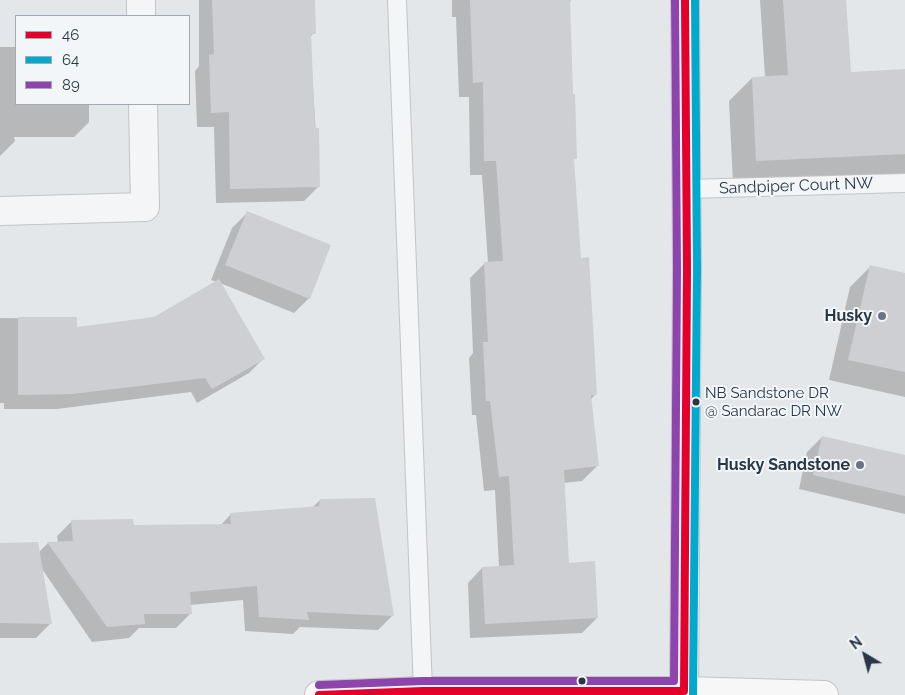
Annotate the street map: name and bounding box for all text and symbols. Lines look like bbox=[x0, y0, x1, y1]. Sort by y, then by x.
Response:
legend bbox=[15, 15, 190, 105]
text: 46 bbox=[62, 26, 79, 44]
text: 64 bbox=[62, 51, 79, 69]
text: 89 bbox=[62, 76, 80, 94]
street label: Sandpiper Court NW bbox=[719, 174, 873, 198]
place label: Husky bbox=[825, 306, 872, 326]
marker: Husky bbox=[876, 310, 888, 322]
place label: NB Sandstone DR @ Sandarac DR NW bbox=[705, 384, 842, 419]
marker: NB Sandstone DR @ Sandarac DR NW bbox=[691, 397, 701, 407]
place label: Husky Sandstone bbox=[717, 455, 850, 475]
marker: Husky Sandstone bbox=[854, 459, 866, 471]
north arrow bbox=[840, 630, 890, 680]
text: N bbox=[847, 633, 865, 653]
unlabelled marker bbox=[577, 676, 587, 686]

